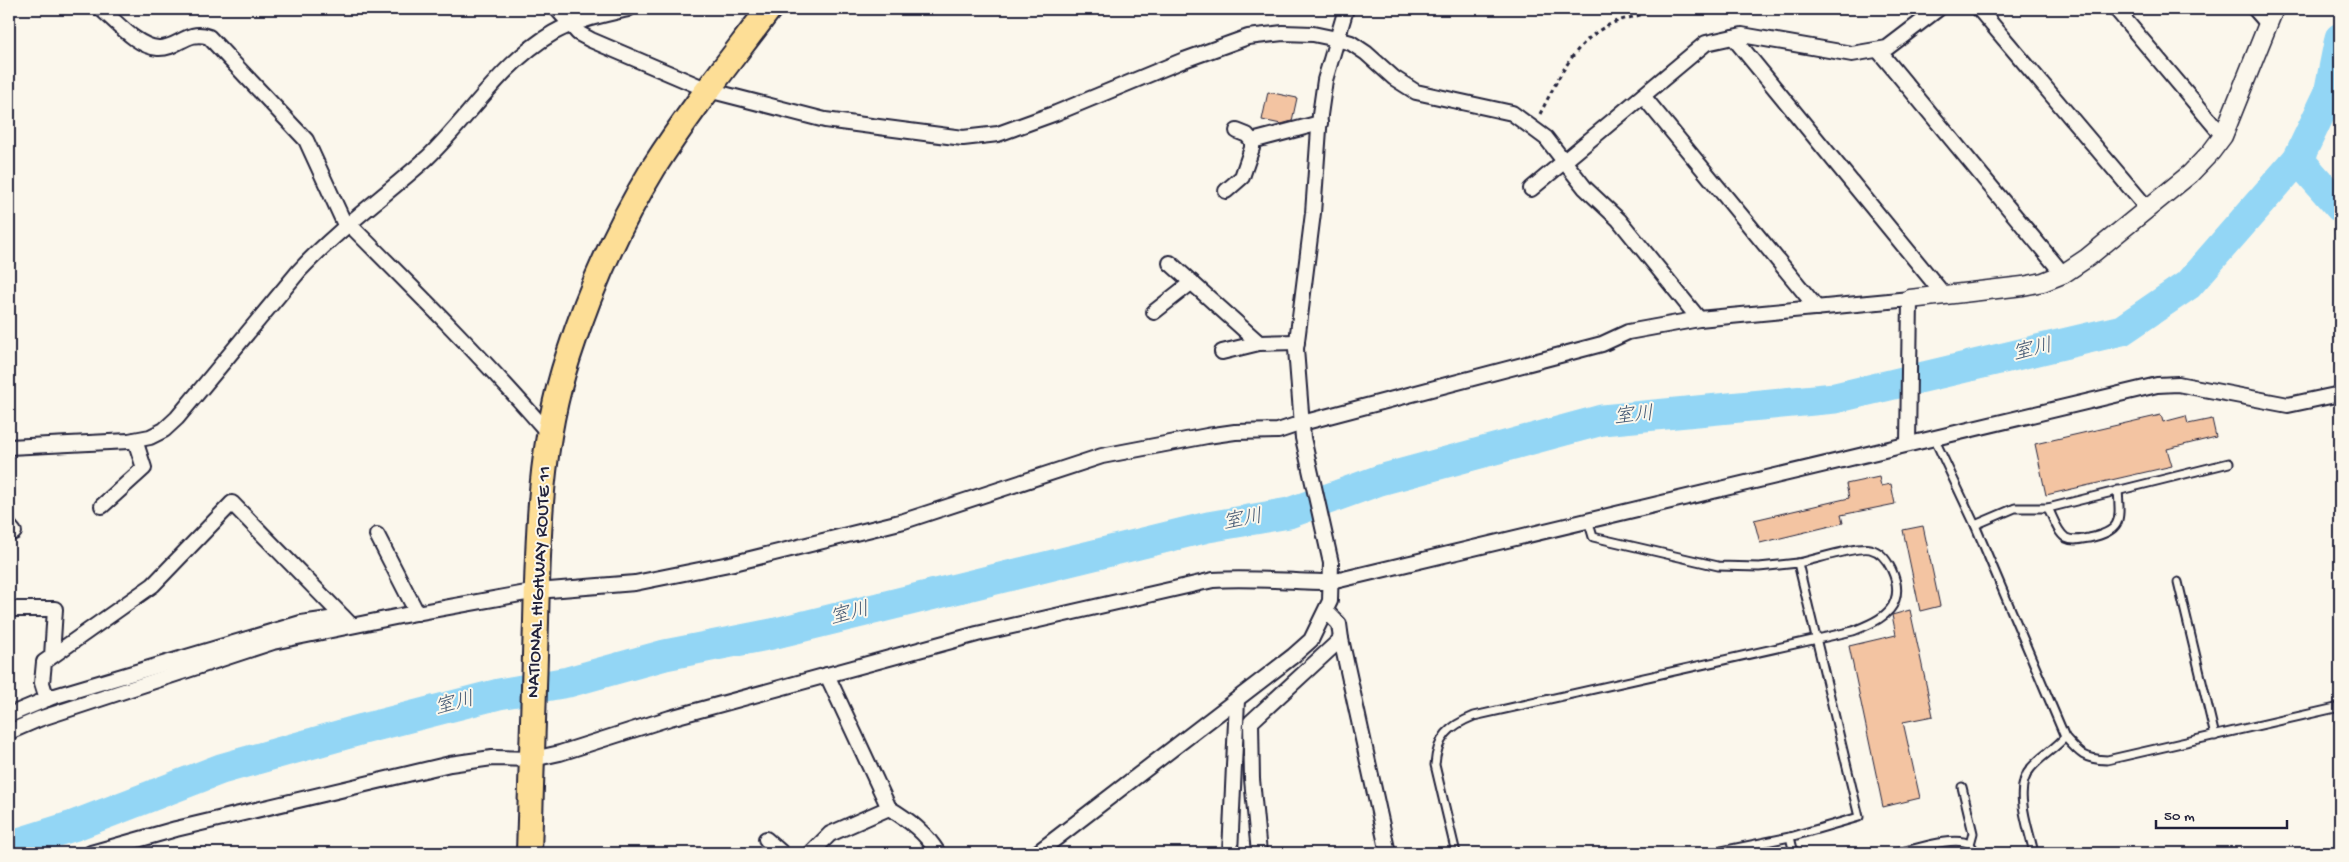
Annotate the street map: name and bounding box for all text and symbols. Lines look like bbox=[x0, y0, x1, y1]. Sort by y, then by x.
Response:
water label: 室川 bbox=[2010, 333, 2055, 367]
water label: 室川 bbox=[1613, 401, 1655, 431]
street label: NATIONAL HIGHWAY ROUTE 11 bbox=[522, 465, 558, 699]
water label: 室川 bbox=[1221, 504, 1265, 536]
water label: 室川 bbox=[827, 597, 872, 631]
water label: 室川 bbox=[432, 687, 477, 721]
scale bar bbox=[2156, 797, 2288, 829]
text: 50 m bbox=[2164, 808, 2195, 826]

